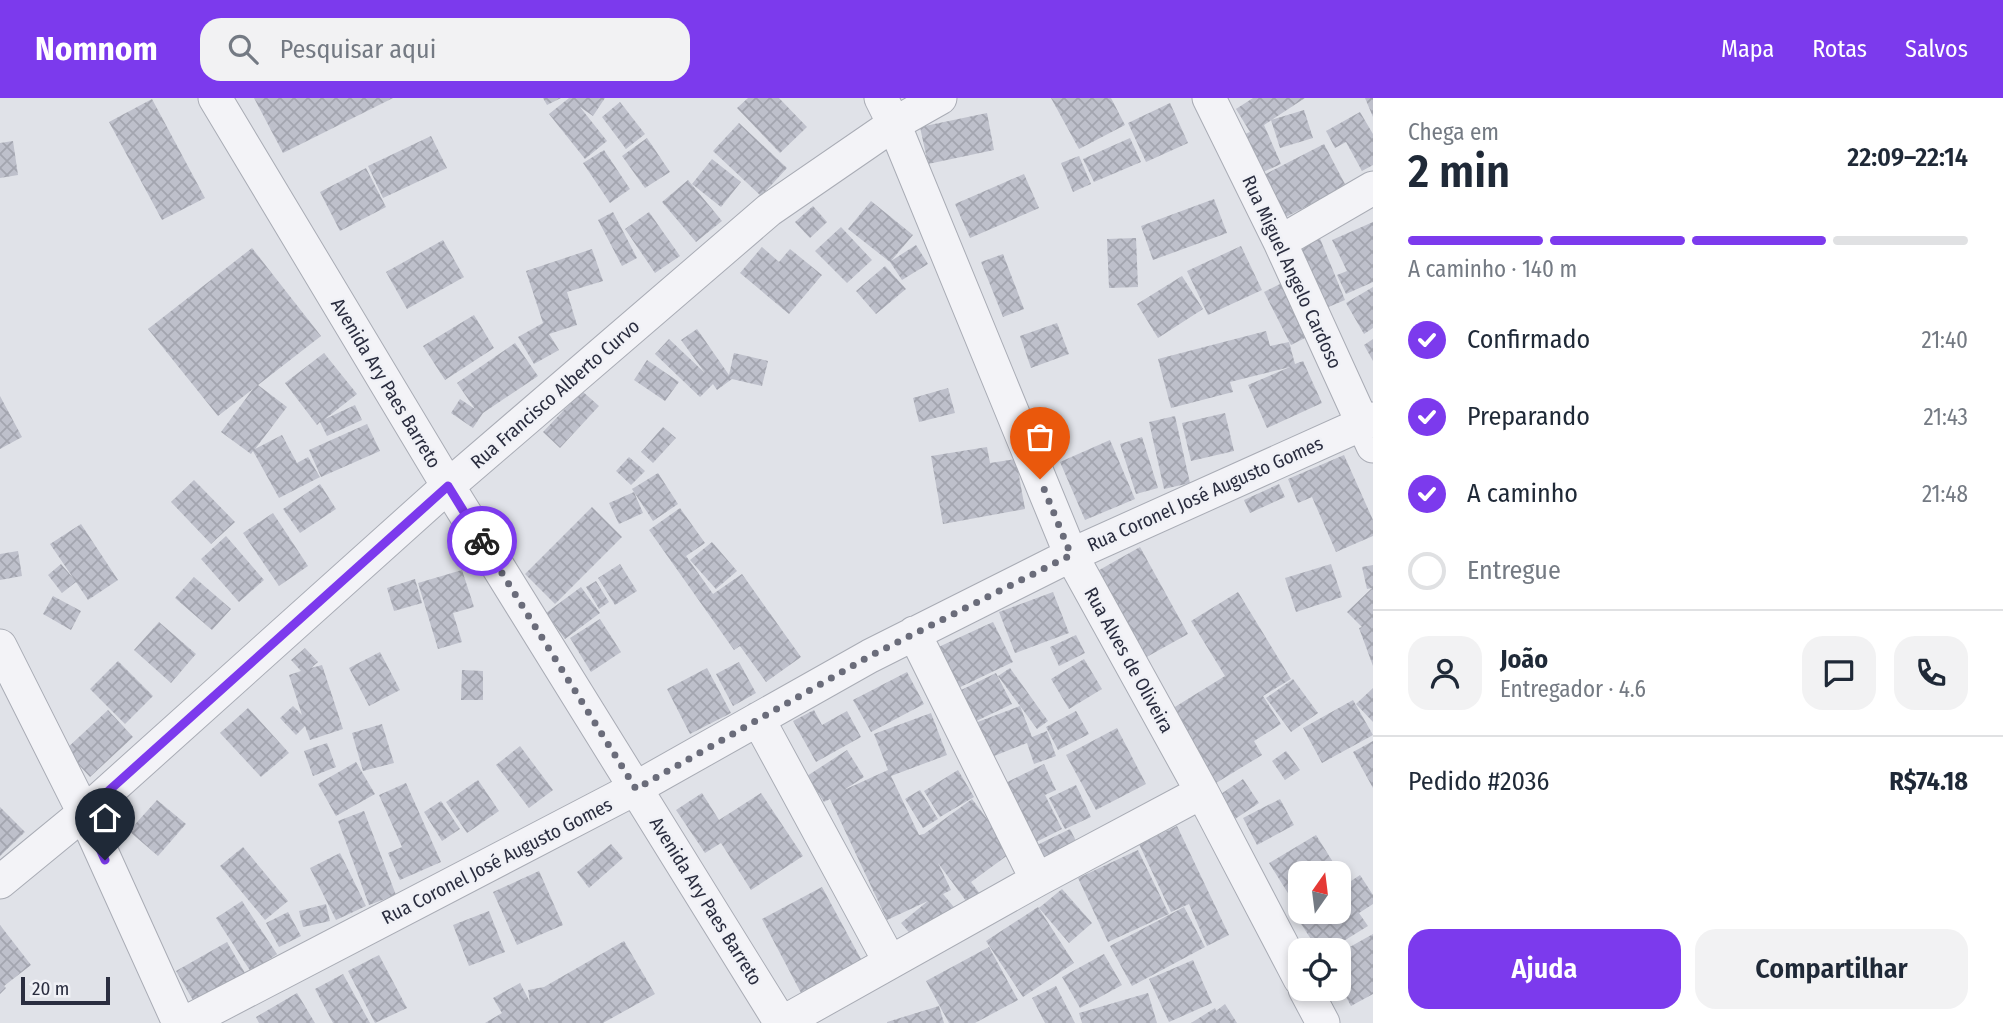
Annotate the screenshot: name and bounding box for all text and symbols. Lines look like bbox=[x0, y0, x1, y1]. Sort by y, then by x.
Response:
search box bbox=[200, 18, 690, 81]
text: Nomnom bbox=[35, 29, 158, 69]
icon: search bbox=[224, 30, 262, 68]
text: Pesquisar aqui bbox=[280, 34, 436, 65]
text: Mapa bbox=[1721, 35, 1774, 63]
text: Rotas bbox=[1812, 35, 1867, 63]
text: Salvos bbox=[1905, 35, 1968, 63]
text: Chega em bbox=[1408, 118, 1499, 146]
text: 22:09–22:14 bbox=[1847, 142, 1968, 173]
text: 2 min bbox=[1408, 144, 1510, 199]
street label: Rua Miguel Angelo Cardoso bbox=[1237, 172, 1347, 372]
text: A caminho · 140 m bbox=[1408, 255, 1577, 283]
street label: Avenida Ary Paes Barreto bbox=[326, 294, 446, 472]
street label: Rua Francisco Alberto Curvo bbox=[466, 314, 644, 474]
icon: check bbox=[1408, 321, 1446, 359]
text: Confirmado bbox=[1467, 324, 1590, 355]
text: 21:40 bbox=[1922, 326, 1968, 354]
icon: check bbox=[1408, 398, 1446, 436]
text: Preparando bbox=[1467, 401, 1590, 432]
text: 21:43 bbox=[1923, 403, 1968, 431]
pin bbox=[1010, 407, 1070, 479]
icon: bag bbox=[1021, 418, 1059, 456]
street label: Rua Coronel José Augusto Gomes bbox=[1084, 432, 1326, 556]
icon: check bbox=[1408, 475, 1446, 513]
text: A caminho bbox=[1467, 478, 1578, 509]
text: 21:48 bbox=[1922, 480, 1968, 508]
courier bbox=[447, 506, 517, 576]
icon: bike bbox=[463, 522, 501, 560]
text: Entregue bbox=[1467, 555, 1561, 586]
street label: Rua Alves de Oliveira bbox=[1079, 583, 1179, 737]
button: person bbox=[1408, 636, 1482, 710]
button: chat bbox=[1802, 636, 1876, 710]
button: phone bbox=[1894, 636, 1968, 710]
text: João bbox=[1500, 644, 1548, 675]
text: Entregador · 4.6 bbox=[1500, 675, 1646, 703]
text: Pedido #2036 bbox=[1408, 766, 1549, 797]
text: R$74.18 bbox=[1889, 766, 1968, 797]
pin bbox=[75, 788, 135, 860]
street label: Rua Coronel José Augusto Gomes bbox=[378, 793, 616, 929]
icon: home bbox=[86, 799, 124, 837]
street label: Avenida Ary Paes Barreto bbox=[645, 813, 767, 989]
north arrow bbox=[1288, 861, 1351, 924]
map controls bbox=[1288, 861, 1351, 1001]
button: Ajuda bbox=[1408, 929, 1681, 1009]
button: Compartilhar bbox=[1695, 929, 1968, 1009]
button: locate bbox=[1288, 938, 1351, 1001]
scale bar bbox=[21, 974, 110, 1006]
text: 20 m bbox=[32, 977, 69, 1000]

